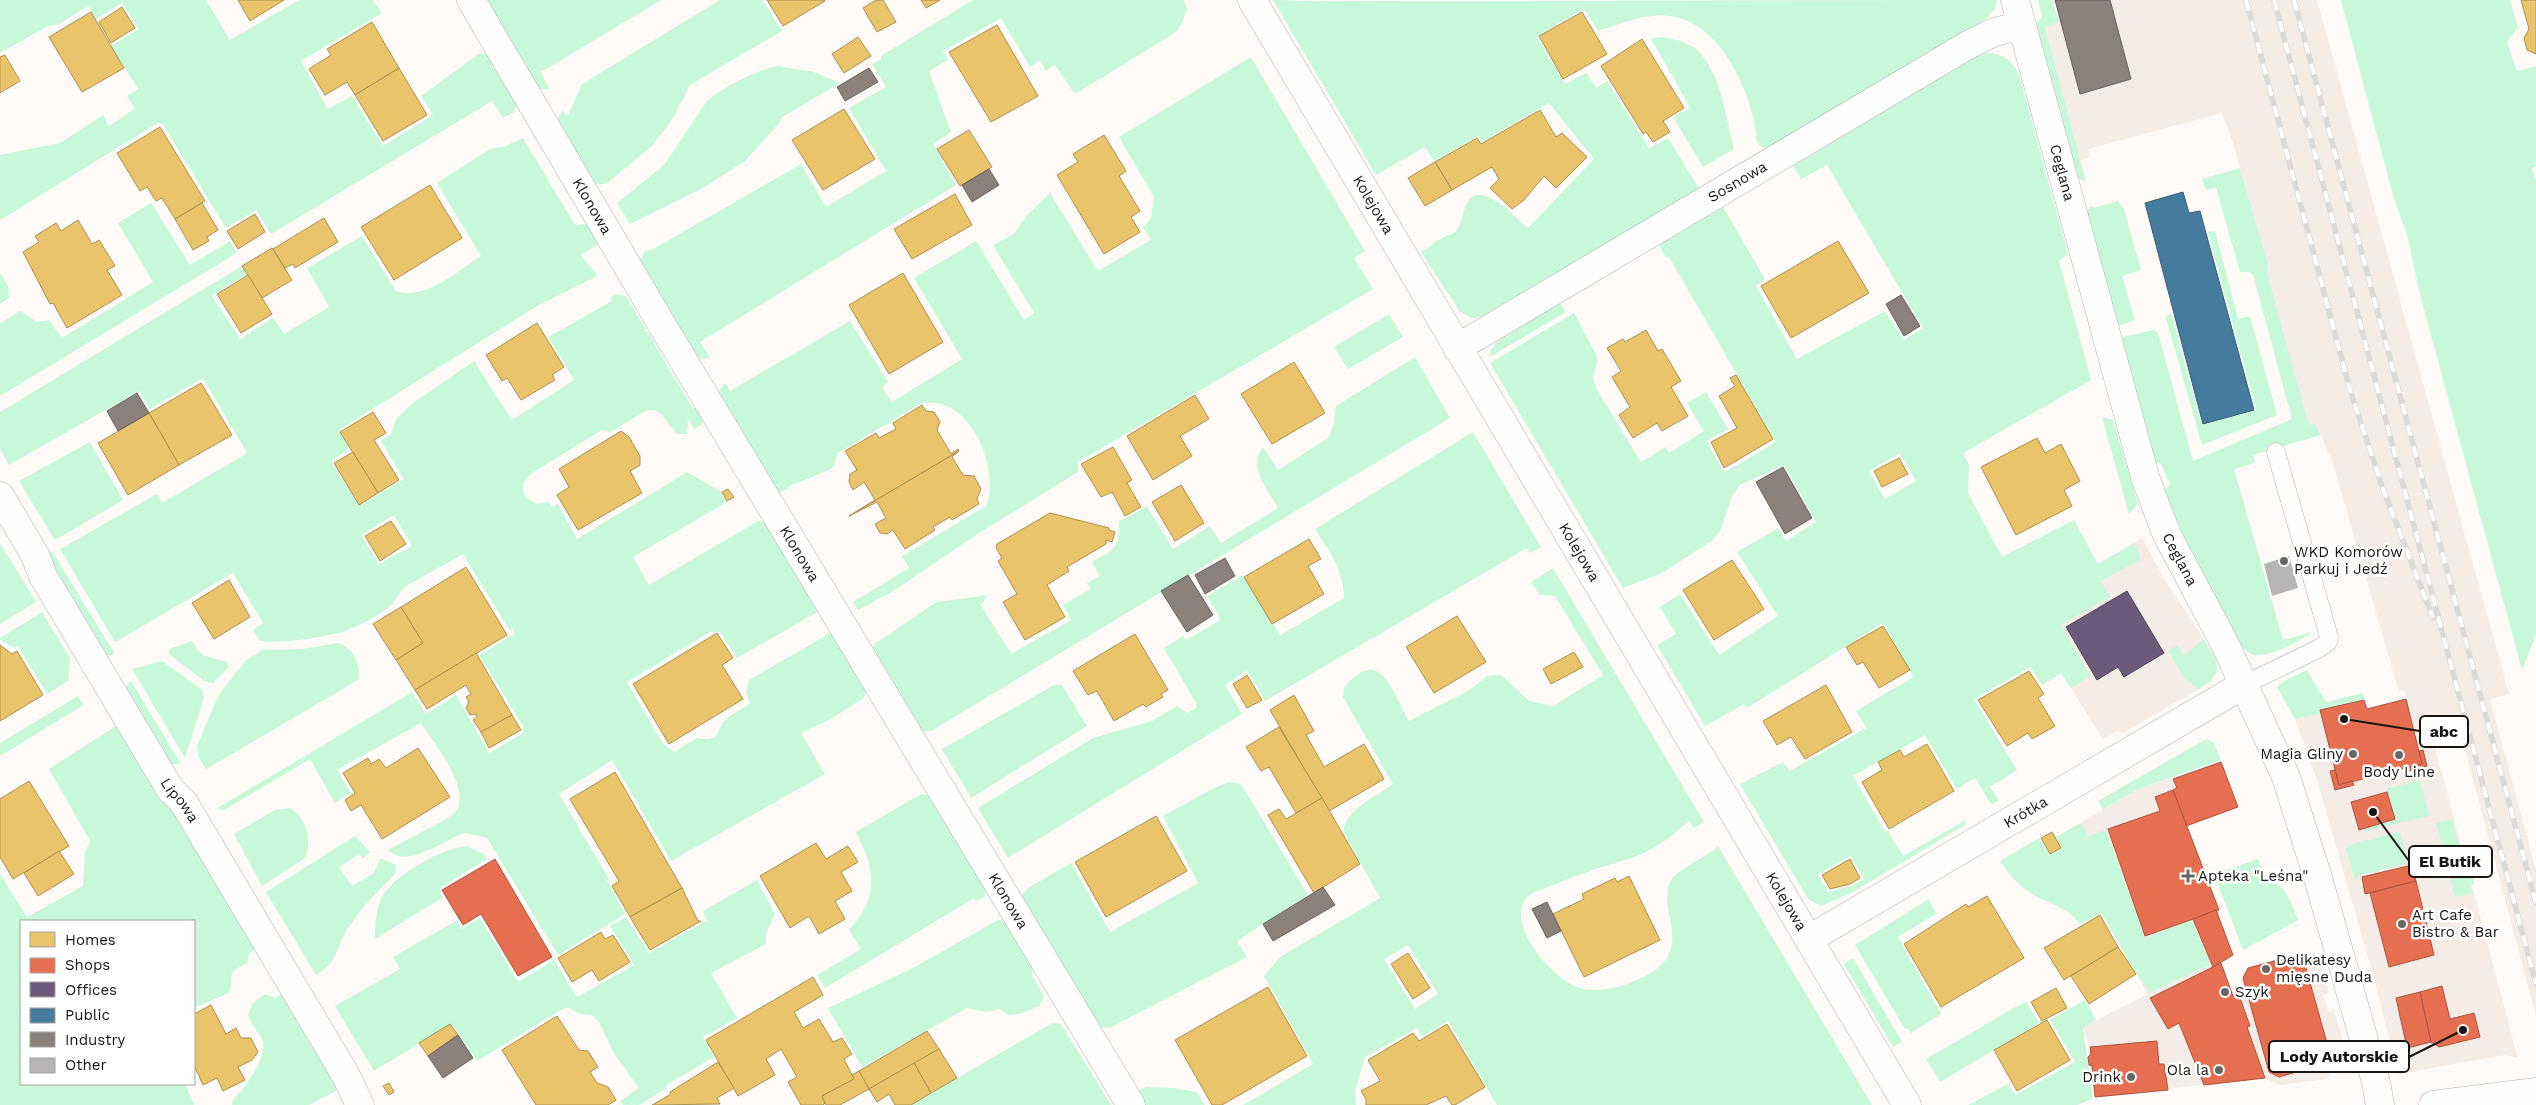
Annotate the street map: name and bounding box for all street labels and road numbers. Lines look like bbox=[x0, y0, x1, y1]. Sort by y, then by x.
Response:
street label: Ceglana bbox=[2046, 142, 2079, 203]
street label: Sosnowa bbox=[1705, 157, 1771, 206]
street label: Kolejowa bbox=[1349, 172, 1398, 238]
street label: Klonowa bbox=[569, 175, 616, 238]
street label: Kolejowa bbox=[1555, 520, 1604, 585]
street label: Klonowa bbox=[776, 522, 824, 586]
street label: Ceglana bbox=[2158, 530, 2202, 590]
street label: Lipowa bbox=[157, 775, 203, 826]
street label: Krótka bbox=[2000, 792, 2051, 832]
street label: Kolejowa bbox=[1762, 869, 1811, 935]
street label: Klonowa bbox=[985, 870, 1032, 933]

